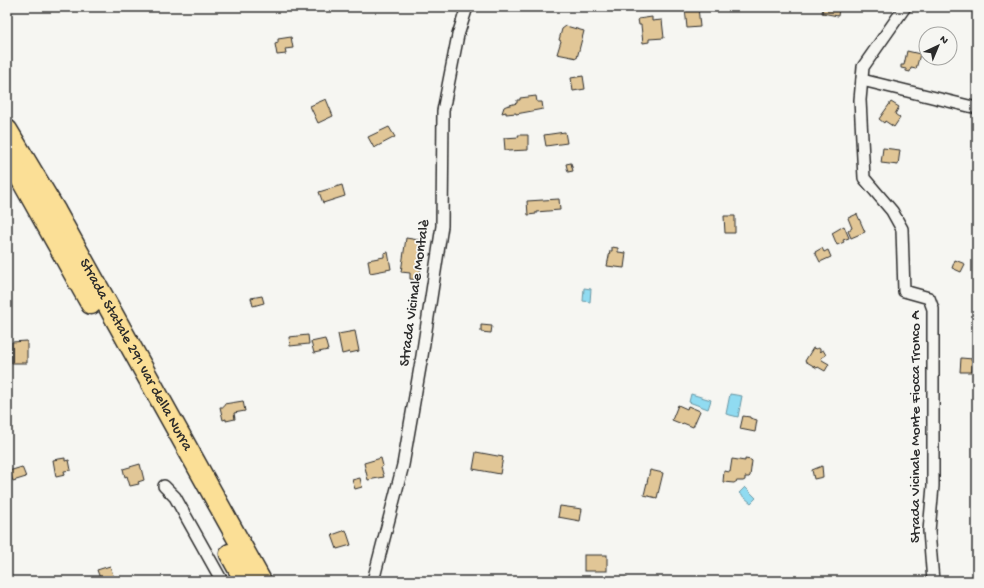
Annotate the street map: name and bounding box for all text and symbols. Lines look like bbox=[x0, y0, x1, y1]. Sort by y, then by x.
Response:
north arrow bbox=[918, 26, 958, 66]
text: N bbox=[937, 33, 950, 47]
street label: Strada Vicinale Montalè bbox=[396, 218, 434, 368]
street label: Strada Statale 291 var della Nurra bbox=[75, 256, 196, 455]
street label: Strada Vicinale Monte Fiocca Tronco A bbox=[907, 310, 925, 543]

